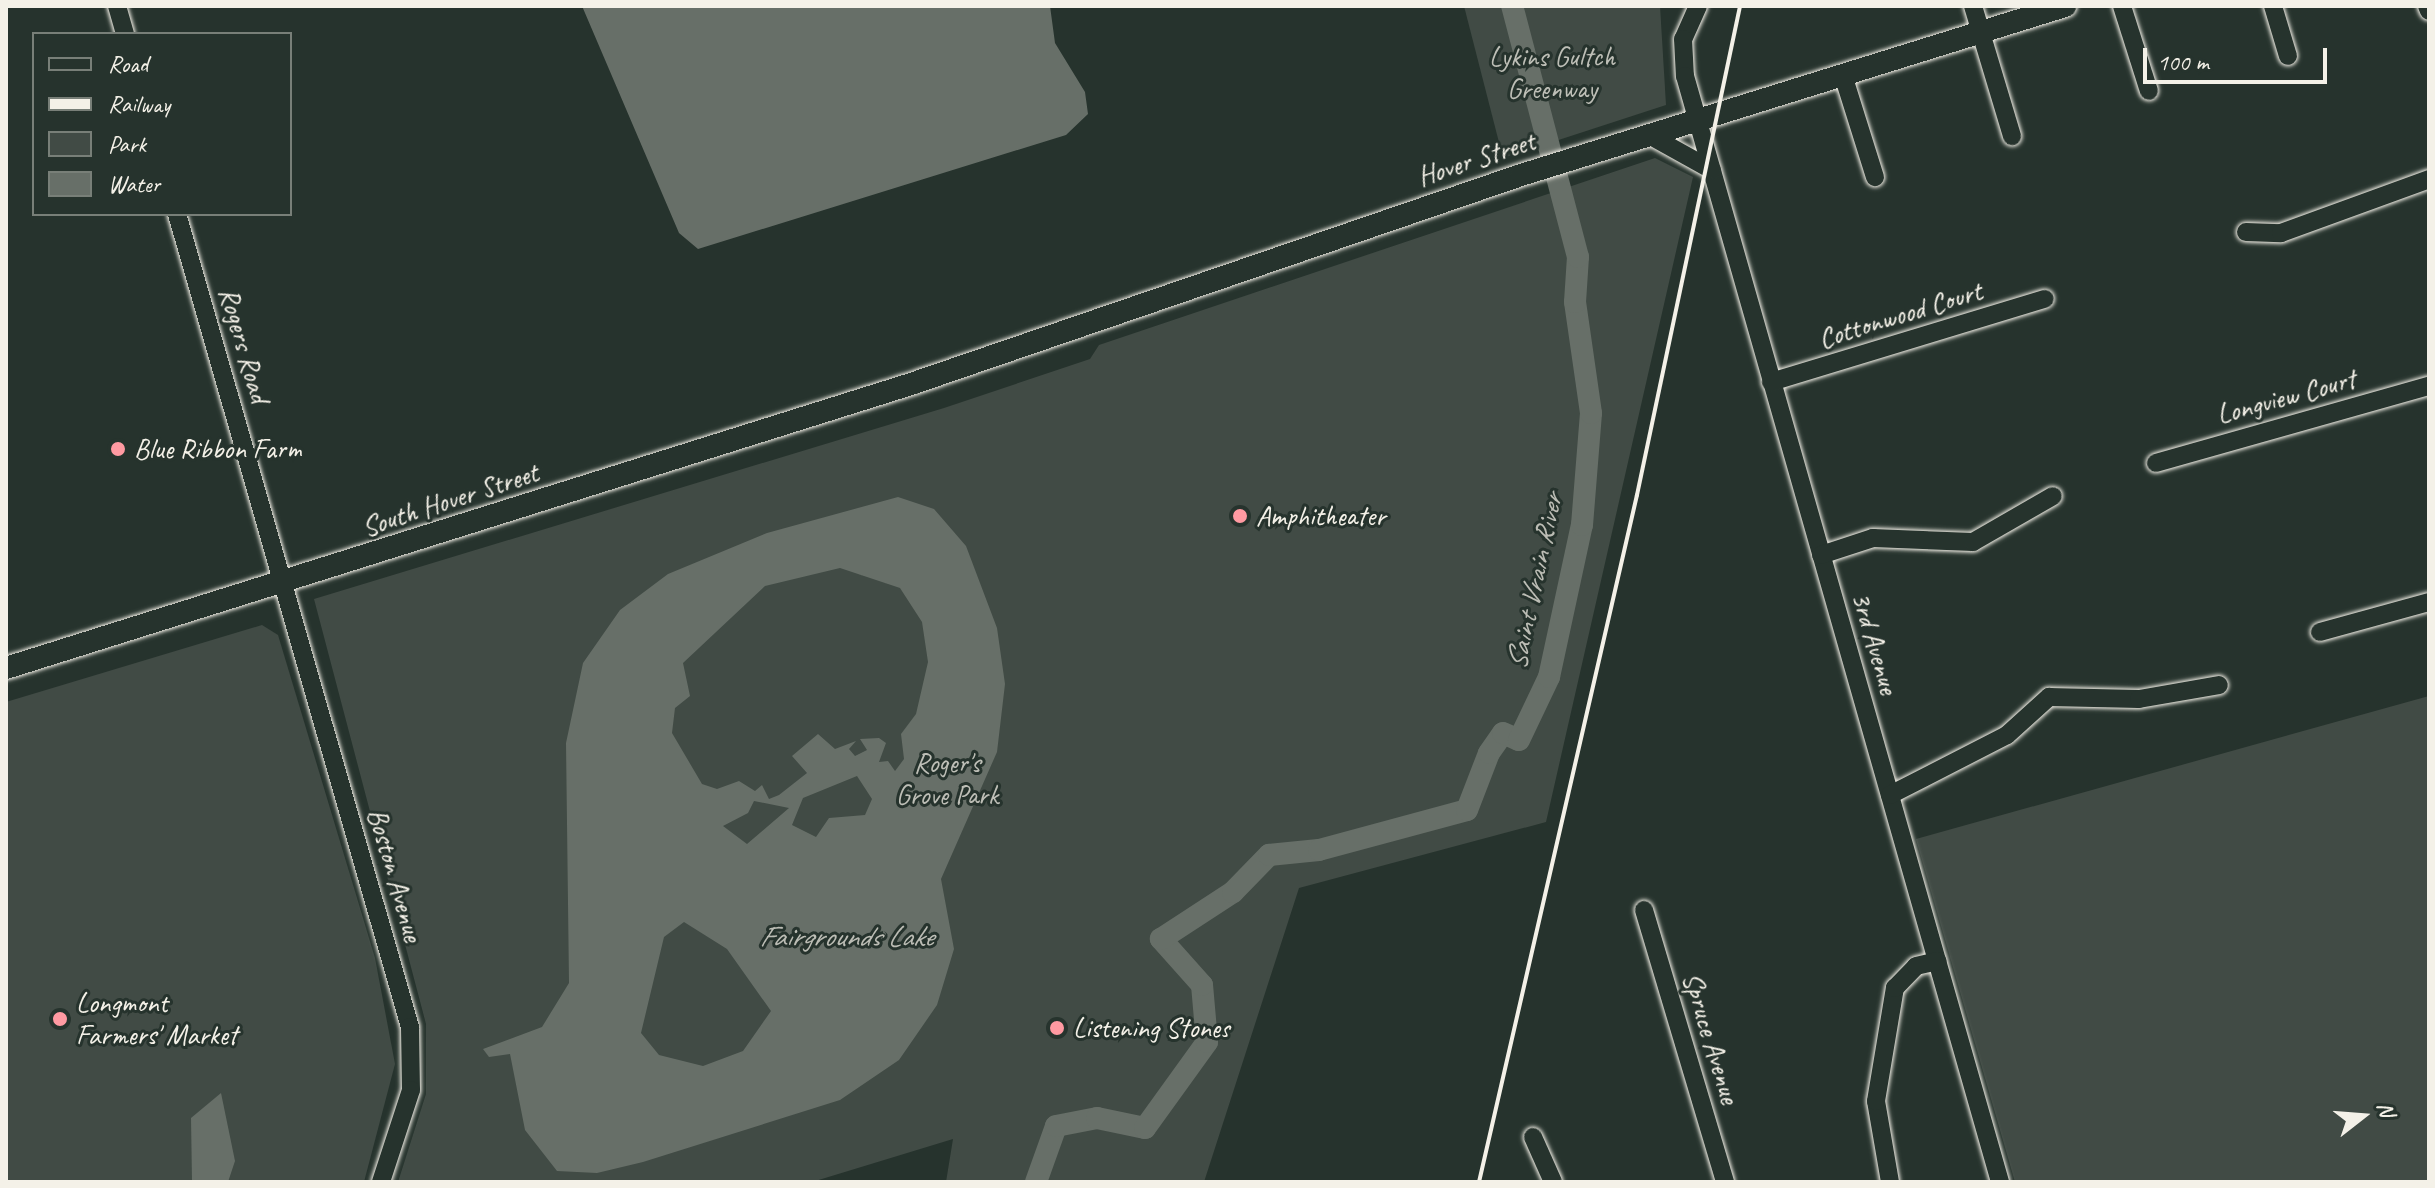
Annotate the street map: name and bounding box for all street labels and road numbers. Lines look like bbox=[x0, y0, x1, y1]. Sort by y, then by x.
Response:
street label: Hover Street bbox=[1413, 124, 1539, 194]
street label: Cottonwood Court bbox=[1814, 274, 1986, 356]
street label: Rogers Road bbox=[212, 284, 276, 406]
street label: Longview Court bbox=[2213, 362, 2359, 432]
street label: South Hover Street bbox=[357, 456, 543, 544]
street label: 3rd Avenue bbox=[1844, 588, 1906, 698]
street label: Boston Avenue bbox=[360, 805, 430, 945]
street label: Spruce Avenue bbox=[1675, 968, 1747, 1108]

